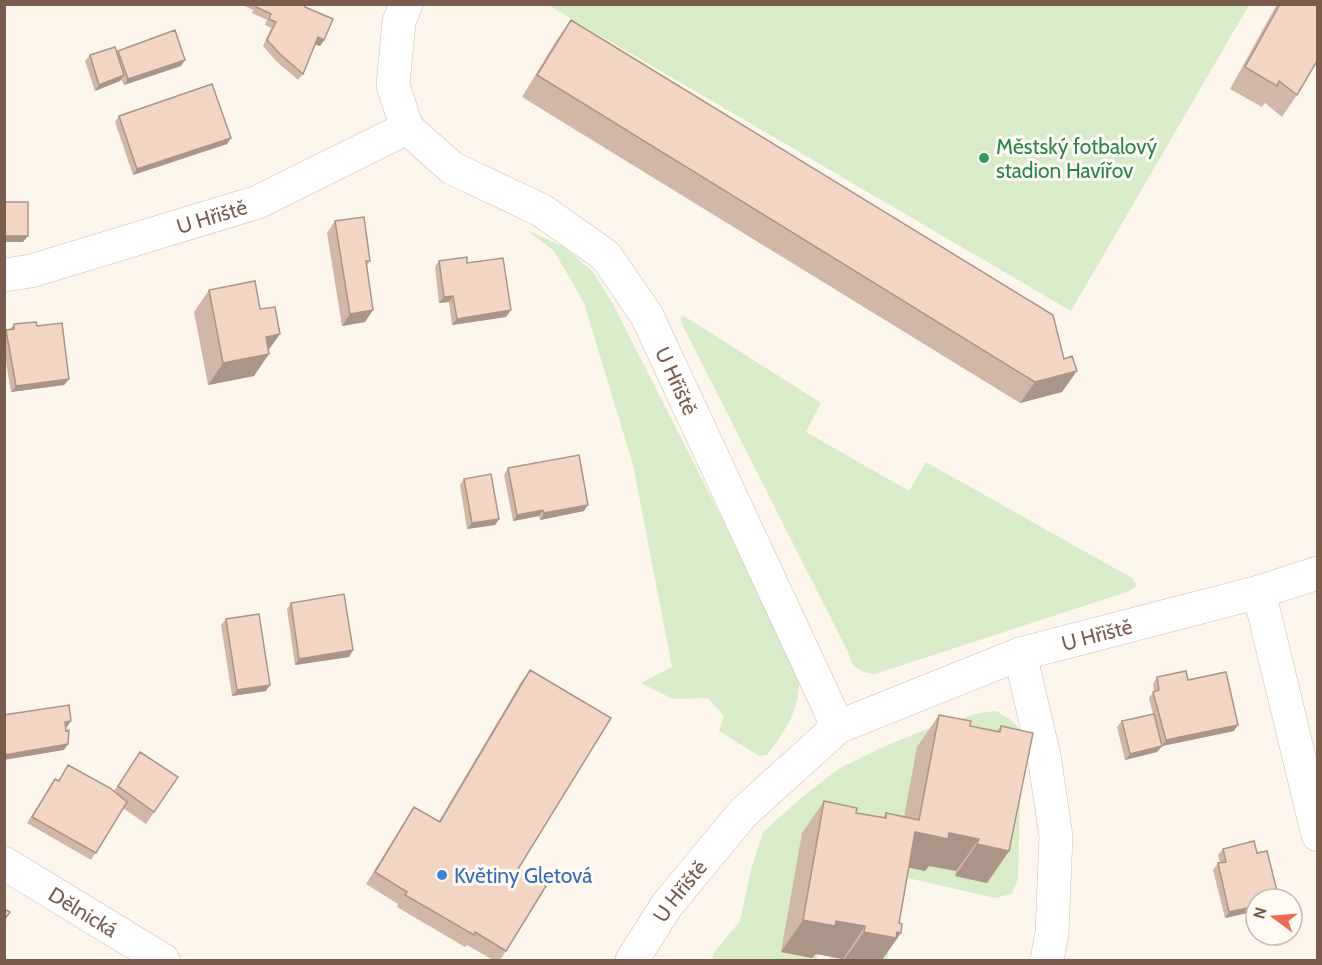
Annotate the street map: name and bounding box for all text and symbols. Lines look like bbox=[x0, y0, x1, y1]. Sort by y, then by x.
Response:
place label: Městský fotbalový stadion Havířov bbox=[996, 134, 1158, 183]
marker: Městský fotbalový stadion Havířov bbox=[977, 151, 991, 165]
street label: U Hřiště bbox=[173, 194, 250, 239]
street label: U Hřiště bbox=[650, 343, 704, 419]
street label: U Hřiště bbox=[1059, 613, 1135, 655]
street label: U Hřiště bbox=[647, 854, 712, 926]
place label: Květiny Gletová bbox=[454, 863, 592, 888]
marker: Květiny Gletová bbox=[435, 868, 449, 882]
street label: Dělnická bbox=[44, 881, 122, 942]
north arrow bbox=[1244, 887, 1304, 947]
text: N bbox=[1249, 905, 1271, 921]

